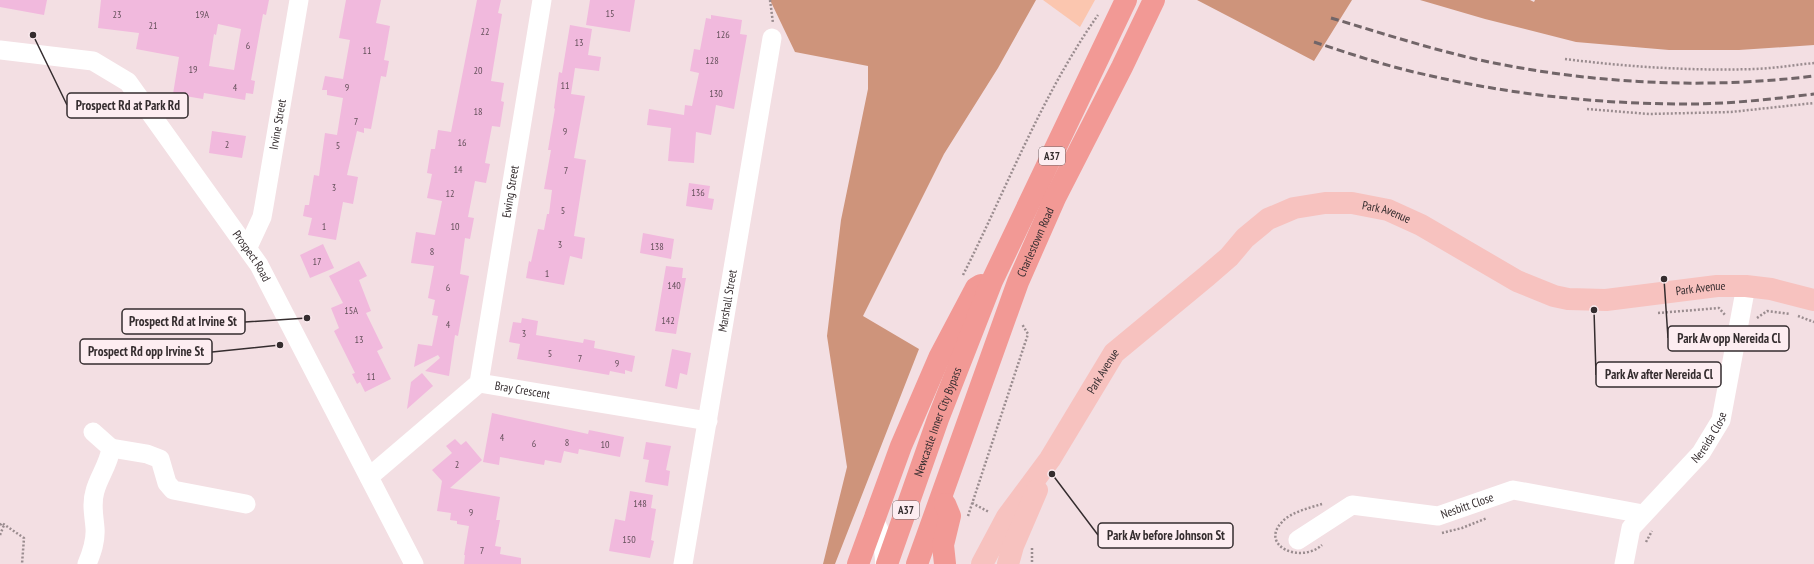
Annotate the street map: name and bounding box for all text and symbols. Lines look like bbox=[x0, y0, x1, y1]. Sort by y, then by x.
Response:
house number: 15 bbox=[606, 7, 615, 20]
house number: 23 bbox=[113, 8, 122, 21]
house number: 19A bbox=[195, 8, 209, 21]
house number: 21 bbox=[149, 19, 158, 32]
house number: 22 bbox=[481, 25, 490, 38]
house number: 126 bbox=[716, 28, 730, 41]
house number: 13 bbox=[575, 36, 584, 49]
house number: 6 bbox=[246, 39, 251, 52]
house number: 11 bbox=[363, 44, 372, 57]
house number: 128 bbox=[705, 54, 719, 67]
house number: 19 bbox=[189, 63, 198, 76]
house number: 20 bbox=[474, 64, 483, 77]
house number: 11 bbox=[561, 79, 570, 92]
house number: 4 bbox=[233, 81, 238, 94]
house number: 9 bbox=[345, 81, 349, 94]
house number: 130 bbox=[709, 87, 723, 100]
callout: Prospect Rd at Park Rd bbox=[67, 93, 188, 118]
text: Prospect Rd at Park Rd bbox=[76, 97, 180, 114]
street label: Irvine Street bbox=[266, 97, 289, 151]
house number: 18 bbox=[474, 105, 483, 118]
house number: 7 bbox=[354, 115, 358, 128]
house number: 9 bbox=[563, 125, 567, 138]
house number: 16 bbox=[458, 136, 467, 149]
house number: 2 bbox=[225, 138, 229, 151]
house number: 5 bbox=[336, 139, 340, 152]
road number: A37 bbox=[1039, 147, 1065, 165]
house number: 14 bbox=[454, 163, 463, 176]
street label: Ewing Street bbox=[498, 164, 522, 219]
house number: 7 bbox=[564, 164, 568, 177]
house number: 3 bbox=[332, 181, 336, 194]
house number: 136 bbox=[691, 186, 705, 199]
house number: 12 bbox=[446, 187, 455, 200]
street label: Park Avenue bbox=[1361, 197, 1413, 226]
house number: 5 bbox=[561, 204, 565, 217]
street label: Charlestown Road bbox=[1013, 205, 1057, 279]
house number: 1 bbox=[322, 220, 326, 233]
house number: 10 bbox=[451, 220, 460, 233]
street label: Prospect Road bbox=[230, 227, 274, 284]
house number: 3 bbox=[558, 238, 562, 251]
house number: 138 bbox=[650, 240, 664, 253]
house number: 8 bbox=[430, 245, 434, 258]
house number: 17 bbox=[313, 255, 322, 268]
house number: 1 bbox=[545, 267, 549, 280]
street label: Marshall Street bbox=[714, 268, 740, 333]
street label: Park Avenue bbox=[1675, 278, 1726, 298]
house number: 140 bbox=[667, 279, 681, 292]
house number: 6 bbox=[446, 281, 451, 294]
house number: 15A bbox=[344, 304, 358, 317]
callout: Prospect Rd at Irvine St bbox=[122, 309, 245, 334]
text: Prospect Rd at Irvine St bbox=[129, 313, 237, 330]
house number: 142 bbox=[661, 314, 675, 327]
house number: 4 bbox=[446, 318, 451, 331]
callout: Park Av opp Nereida Cl bbox=[1668, 326, 1789, 351]
house number: 3 bbox=[522, 327, 526, 340]
text: Park Av opp Nereida Cl bbox=[1677, 330, 1782, 347]
house number: 13 bbox=[355, 333, 364, 346]
callout: Prospect Rd opp Irvine St bbox=[80, 339, 212, 364]
text: Prospect Rd opp Irvine St bbox=[88, 343, 204, 360]
street label: Park Avenue bbox=[1083, 344, 1121, 396]
house number: 5 bbox=[548, 347, 552, 360]
house number: 7 bbox=[578, 352, 582, 365]
house number: 9 bbox=[615, 357, 619, 370]
callout: Park Av after Nereida Cl bbox=[1596, 362, 1721, 387]
street label: Newcastle Inner City Bypass bbox=[910, 365, 965, 478]
text: Park Av after Nereida Cl bbox=[1605, 366, 1714, 383]
house number: 11 bbox=[367, 370, 376, 383]
street label: Bray Crescent bbox=[494, 378, 552, 402]
street label: Nereida Close bbox=[1688, 411, 1729, 466]
house number: 4 bbox=[500, 431, 505, 444]
house number: 8 bbox=[565, 436, 569, 449]
house number: 6 bbox=[532, 437, 537, 450]
house number: 10 bbox=[601, 438, 610, 451]
house number: 2 bbox=[455, 458, 459, 471]
street label: Nesbitt Close bbox=[1439, 489, 1496, 521]
house number: 148 bbox=[633, 497, 647, 510]
road number: A37 bbox=[893, 501, 919, 519]
house number: 9 bbox=[469, 506, 473, 519]
callout: Park Av before Johnson St bbox=[1098, 523, 1233, 548]
text: Park Av before Johnson St bbox=[1107, 527, 1225, 544]
house number: 150 bbox=[622, 533, 636, 546]
house number: 7 bbox=[480, 544, 484, 557]

